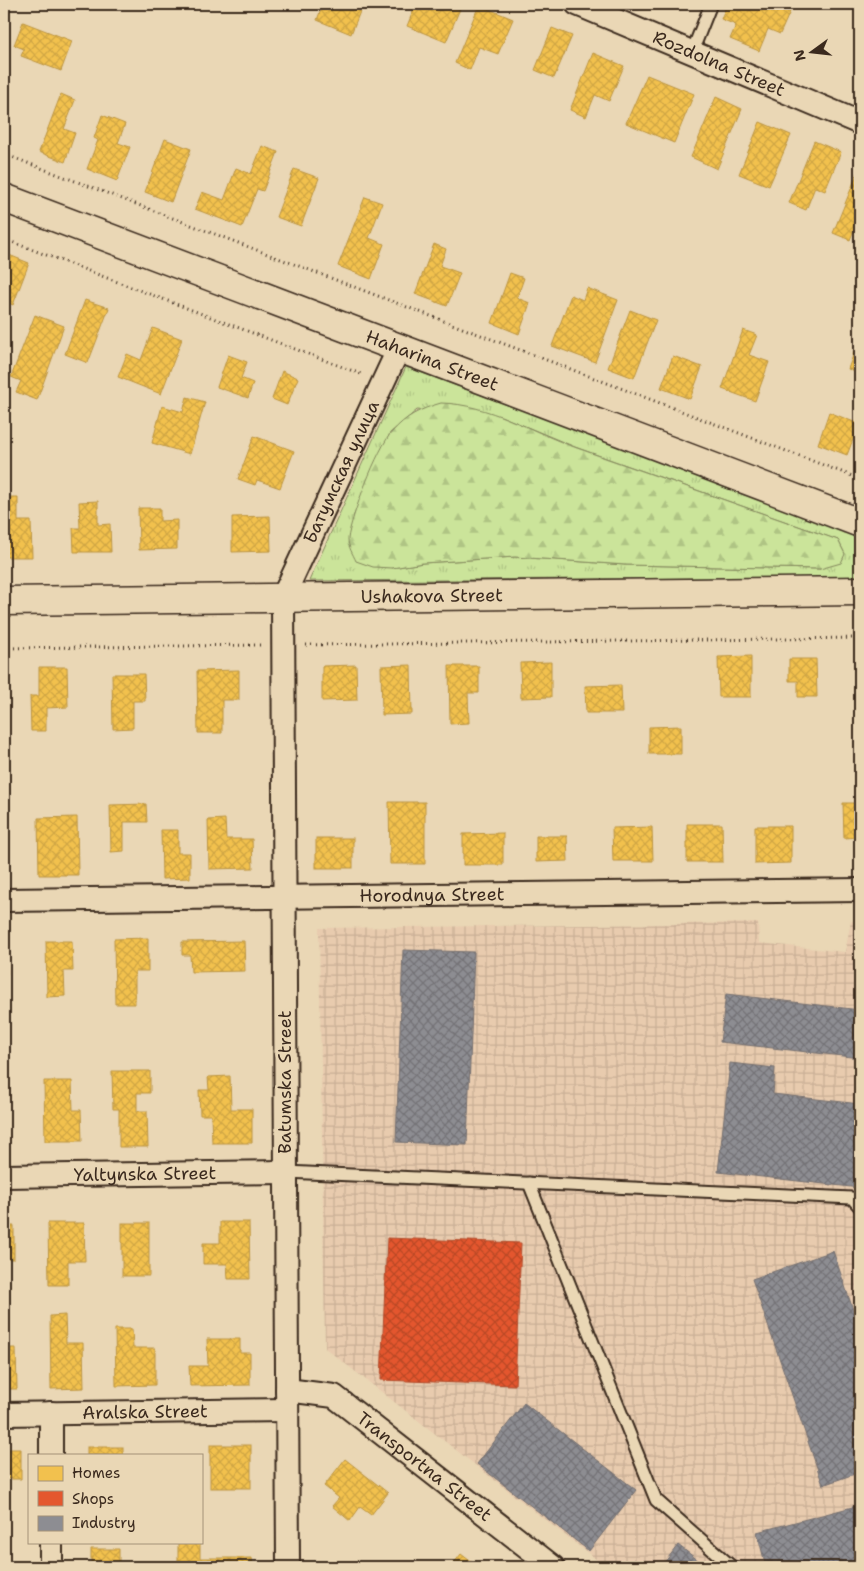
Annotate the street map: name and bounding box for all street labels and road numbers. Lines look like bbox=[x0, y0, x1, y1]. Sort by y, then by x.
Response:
street label: Rozdolna Street bbox=[649, 25, 789, 102]
street label: Haharina Street bbox=[362, 324, 502, 397]
street label: Батумская улица bbox=[298, 397, 385, 547]
street label: Ushakova Street bbox=[361, 583, 503, 609]
street label: Horodnya Street bbox=[359, 882, 505, 908]
street label: Batumska Street bbox=[273, 1010, 297, 1154]
street label: Yaltynska Street bbox=[73, 1161, 217, 1187]
street label: Aralska Street bbox=[82, 1399, 208, 1425]
street label: Transportna Street bbox=[352, 1406, 497, 1527]

